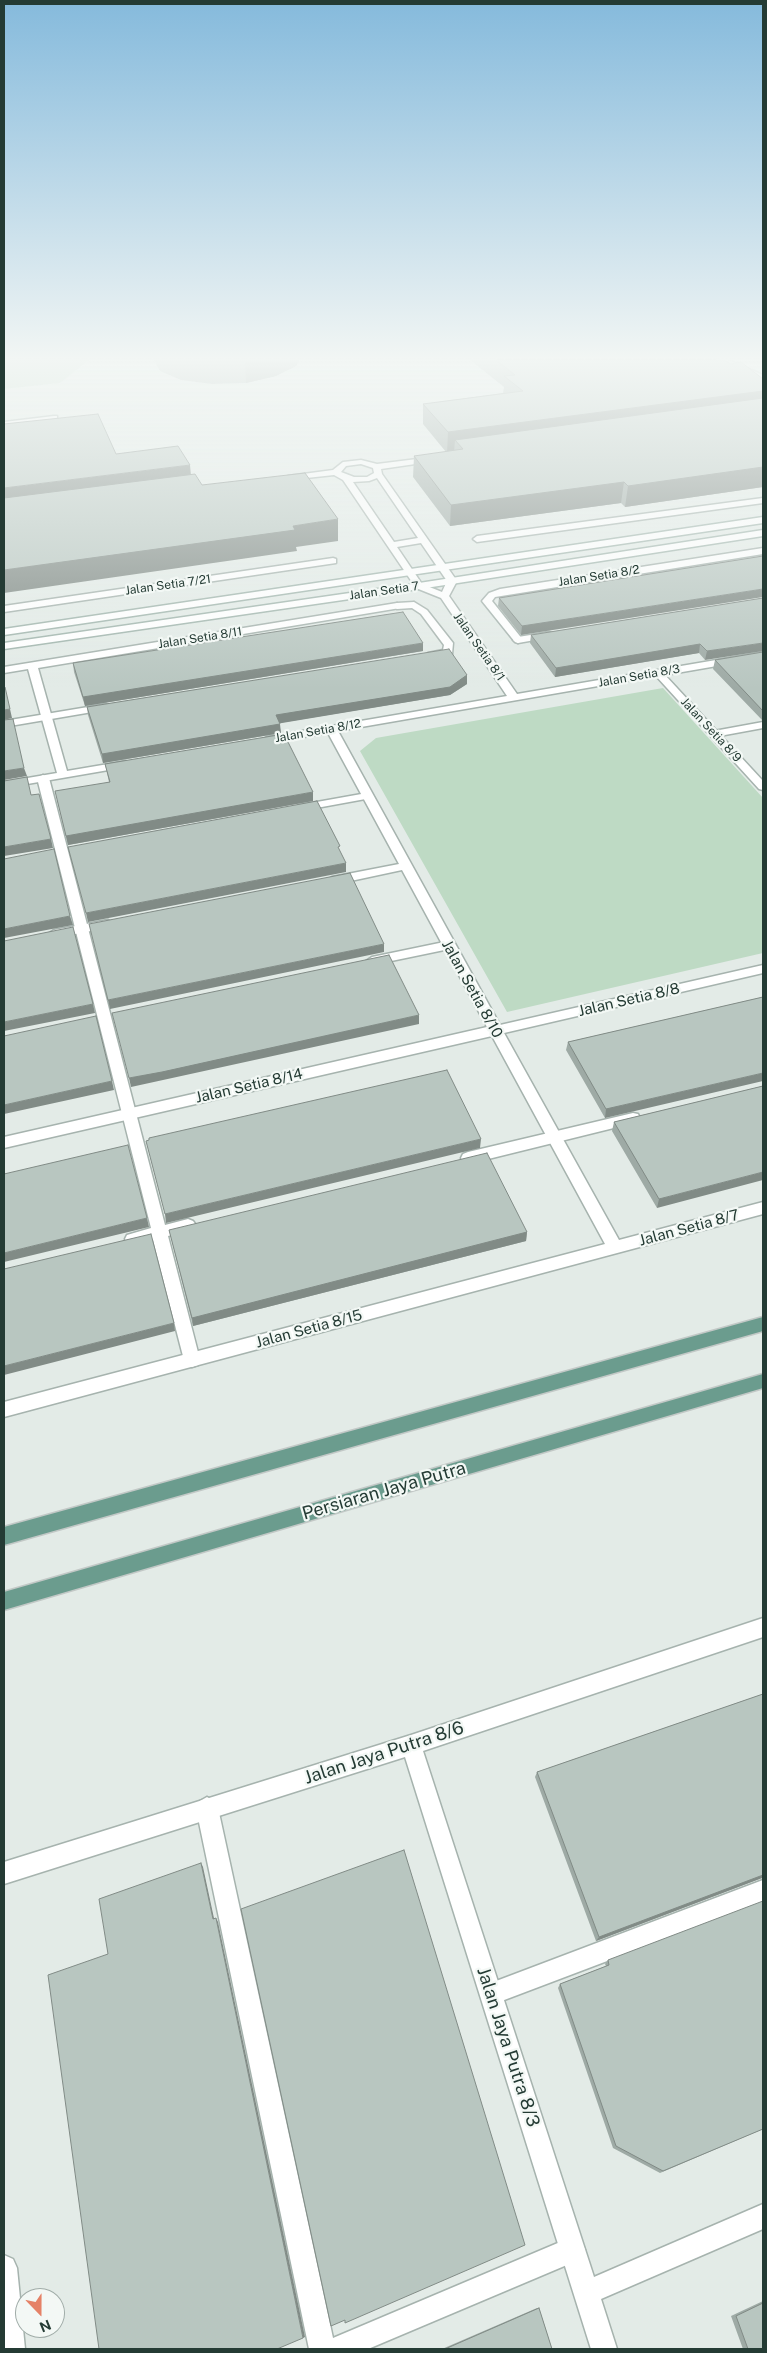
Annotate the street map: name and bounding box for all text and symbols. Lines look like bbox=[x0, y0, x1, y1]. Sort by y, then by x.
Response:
street label: Jalan Setia 8/2 bbox=[557, 562, 641, 590]
street label: Jalan Setia 7/21 bbox=[124, 572, 212, 598]
street label: Jalan Setia 7 bbox=[348, 579, 420, 603]
street label: Jalan Setia 8/1 bbox=[450, 610, 508, 684]
street label: Jalan Setia 8/11 bbox=[157, 624, 243, 652]
street label: Jalan Setia 8/3 bbox=[597, 662, 681, 690]
street label: Jalan Setia 8/9 bbox=[678, 695, 744, 765]
street label: Jalan Setia 8/12 bbox=[274, 716, 362, 746]
street label: Jalan Setia 8/10 bbox=[438, 937, 506, 1041]
street label: Jalan Setia 8/8 bbox=[577, 980, 681, 1020]
street label: Jalan Setia 8/14 bbox=[194, 1065, 304, 1107]
street label: Jalan Setia 8/7 bbox=[637, 1206, 741, 1250]
street label: Jalan Setia 8/15 bbox=[254, 1306, 364, 1352]
street label: Persiaran Jaya Putra bbox=[300, 1457, 468, 1525]
street label: Jalan Jaya Putra 8/6 bbox=[302, 1717, 466, 1789]
street label: Jalan Jaya Putra 8/3 bbox=[472, 1964, 544, 2130]
north arrow bbox=[15, 2288, 65, 2338]
text: N bbox=[37, 2317, 53, 2335]

